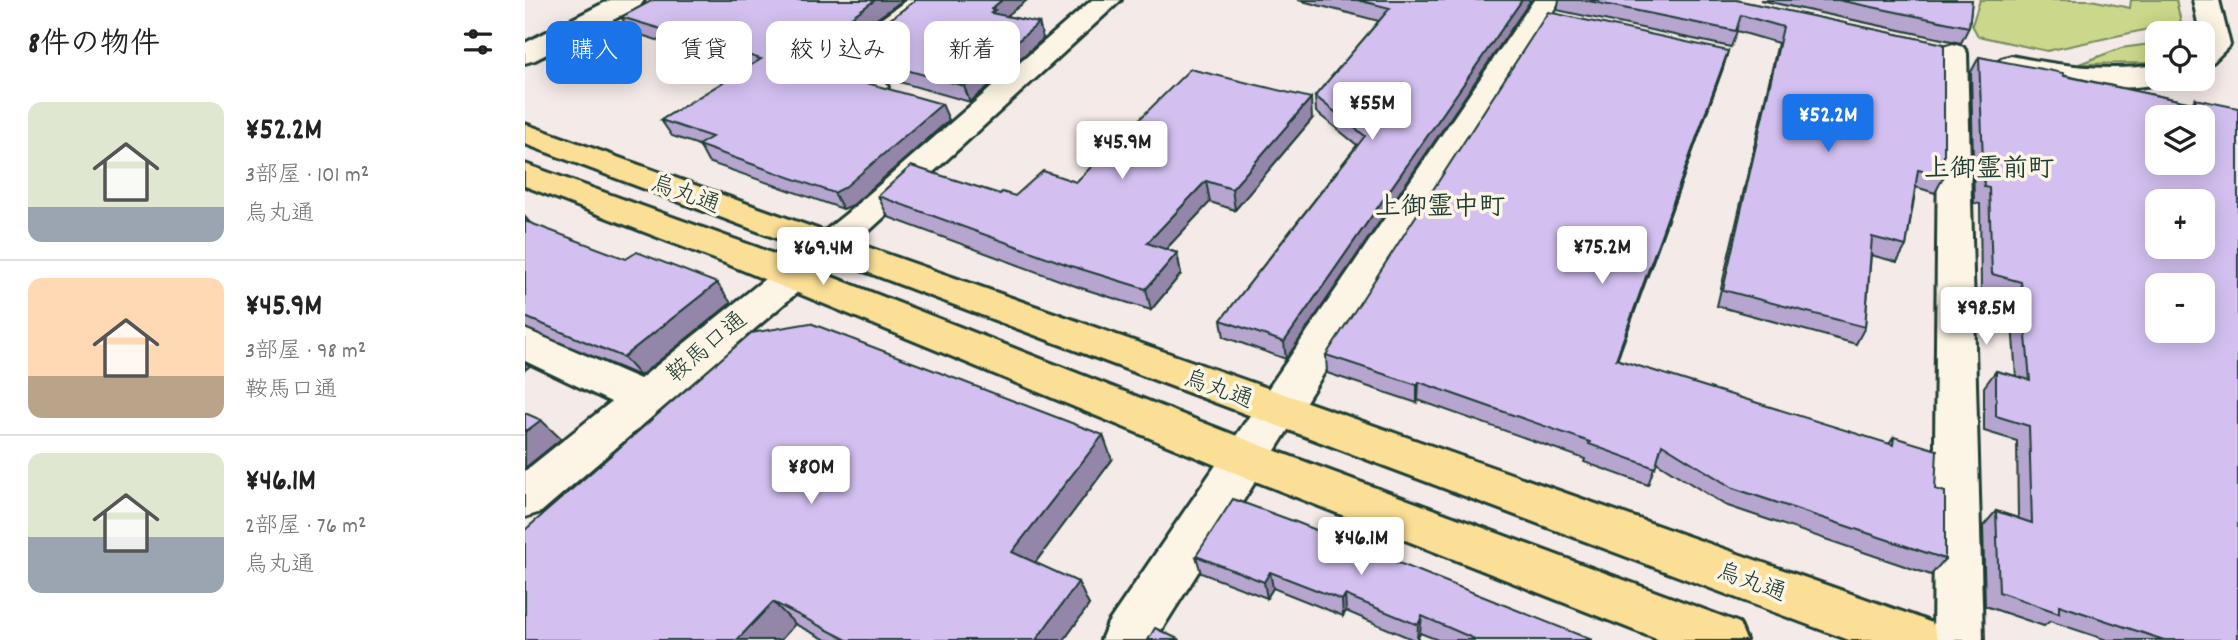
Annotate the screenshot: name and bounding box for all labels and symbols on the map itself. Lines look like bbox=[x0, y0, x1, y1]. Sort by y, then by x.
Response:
pin: ¥55M bbox=[1331, 82, 1413, 142]
pin: ¥52.2M bbox=[1771, 94, 1885, 154]
pin: ¥45.9M bbox=[1065, 122, 1179, 181]
district label: 上御霊前町 bbox=[1924, 152, 2054, 189]
street label: 烏丸通 bbox=[645, 168, 725, 224]
district label: 上御霊中町 bbox=[1375, 190, 1505, 227]
pin: ¥75.2M bbox=[1545, 226, 1659, 286]
pin: ¥69.4M bbox=[766, 228, 880, 287]
pin: ¥98.5M bbox=[1929, 288, 2043, 347]
street label: 鞍馬口通 bbox=[660, 304, 756, 392]
street label: 烏丸通 bbox=[1178, 363, 1258, 419]
pin: ¥80M bbox=[770, 447, 852, 506]
pin: ¥46.1M bbox=[1304, 518, 1418, 577]
street label: 烏丸通 bbox=[1711, 556, 1791, 612]

